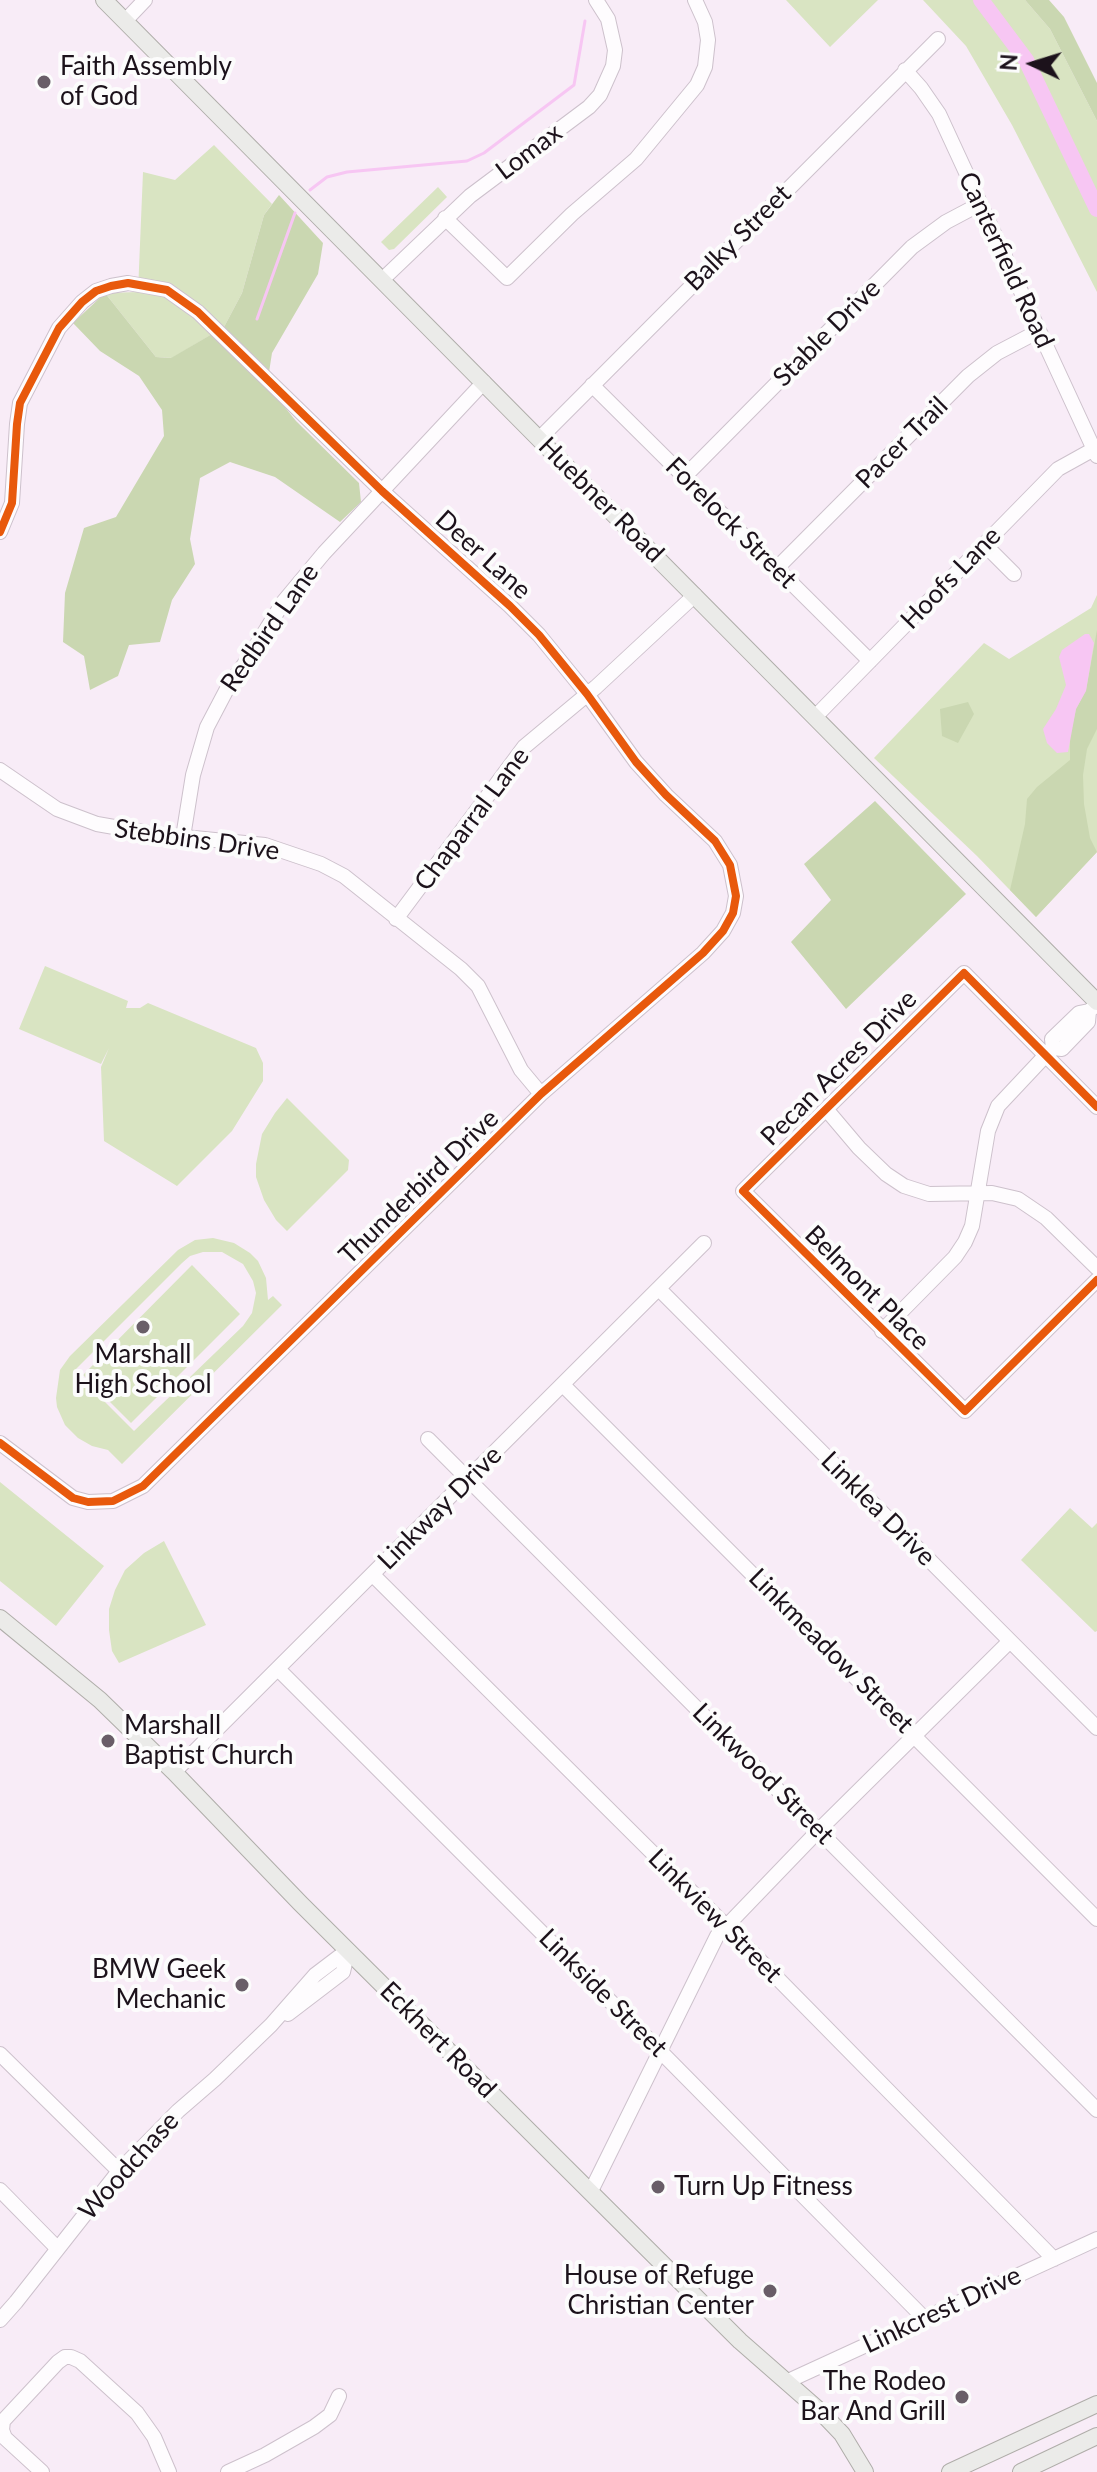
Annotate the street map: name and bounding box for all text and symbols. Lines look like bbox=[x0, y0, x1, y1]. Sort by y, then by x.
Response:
north arrow bbox=[993, 24, 1073, 104]
place label: Faith Assembly of God bbox=[60, 51, 232, 112]
text: N bbox=[995, 53, 1023, 72]
marker: Faith Assembly of God bbox=[35, 73, 53, 91]
street label: Lomax bbox=[490, 117, 568, 187]
street label: Canterfield Road bbox=[952, 167, 1060, 353]
street label: Balky Street bbox=[678, 178, 798, 298]
street label: Stable Drive bbox=[767, 273, 887, 393]
street label: Pacer Trail bbox=[850, 391, 954, 495]
street label: Huebner Road bbox=[532, 431, 670, 569]
street label: Forelock Street bbox=[659, 451, 803, 595]
street label: Deer Lane bbox=[429, 504, 537, 606]
street label: Hoofs Lane bbox=[895, 520, 1007, 636]
street label: Redbird Lane bbox=[214, 558, 326, 698]
street label: Chaparral Lane bbox=[408, 741, 536, 897]
street label: Stebbins Drive bbox=[113, 813, 281, 867]
street label: Pecan Acres Drive bbox=[755, 984, 923, 1152]
street label: Thunderbird Drive bbox=[333, 1103, 505, 1271]
street label: Belmont Place bbox=[798, 1219, 936, 1357]
marker: Marshall High School bbox=[134, 1318, 152, 1336]
place label: Marshall High School bbox=[74, 1339, 212, 1400]
street label: Linkway Drive bbox=[372, 1440, 508, 1576]
street label: Linklea Drive bbox=[814, 1445, 942, 1573]
street label: Linkmeadow Street bbox=[742, 1562, 920, 1740]
street label: Linkwood Street bbox=[686, 1697, 840, 1851]
place label: Marshall Baptist Church bbox=[124, 1710, 293, 1772]
marker: Marshall Baptist Church bbox=[99, 1732, 117, 1750]
street label: Linkview Street bbox=[642, 1843, 788, 1989]
street label: Linkside Street bbox=[532, 1922, 674, 2064]
place label: BMW Geek Mechanic bbox=[92, 1954, 226, 2016]
street label: Eckhert Road bbox=[373, 1975, 503, 2105]
marker: BMW Geek Mechanic bbox=[233, 1976, 251, 1994]
street label: Woodchase bbox=[72, 2106, 186, 2226]
place label: Turn Up Fitness bbox=[674, 2171, 853, 2203]
marker: Turn Up Fitness bbox=[649, 2178, 667, 2196]
place label: House of Refuge Christian Center bbox=[564, 2260, 754, 2322]
street label: Linkcrest Drive bbox=[858, 2260, 1026, 2360]
marker: House of Refuge Christian Center bbox=[761, 2282, 779, 2300]
place label: The Rodeo Bar And Grill bbox=[800, 2366, 946, 2428]
marker: The Rodeo Bar And Grill bbox=[953, 2388, 971, 2406]

